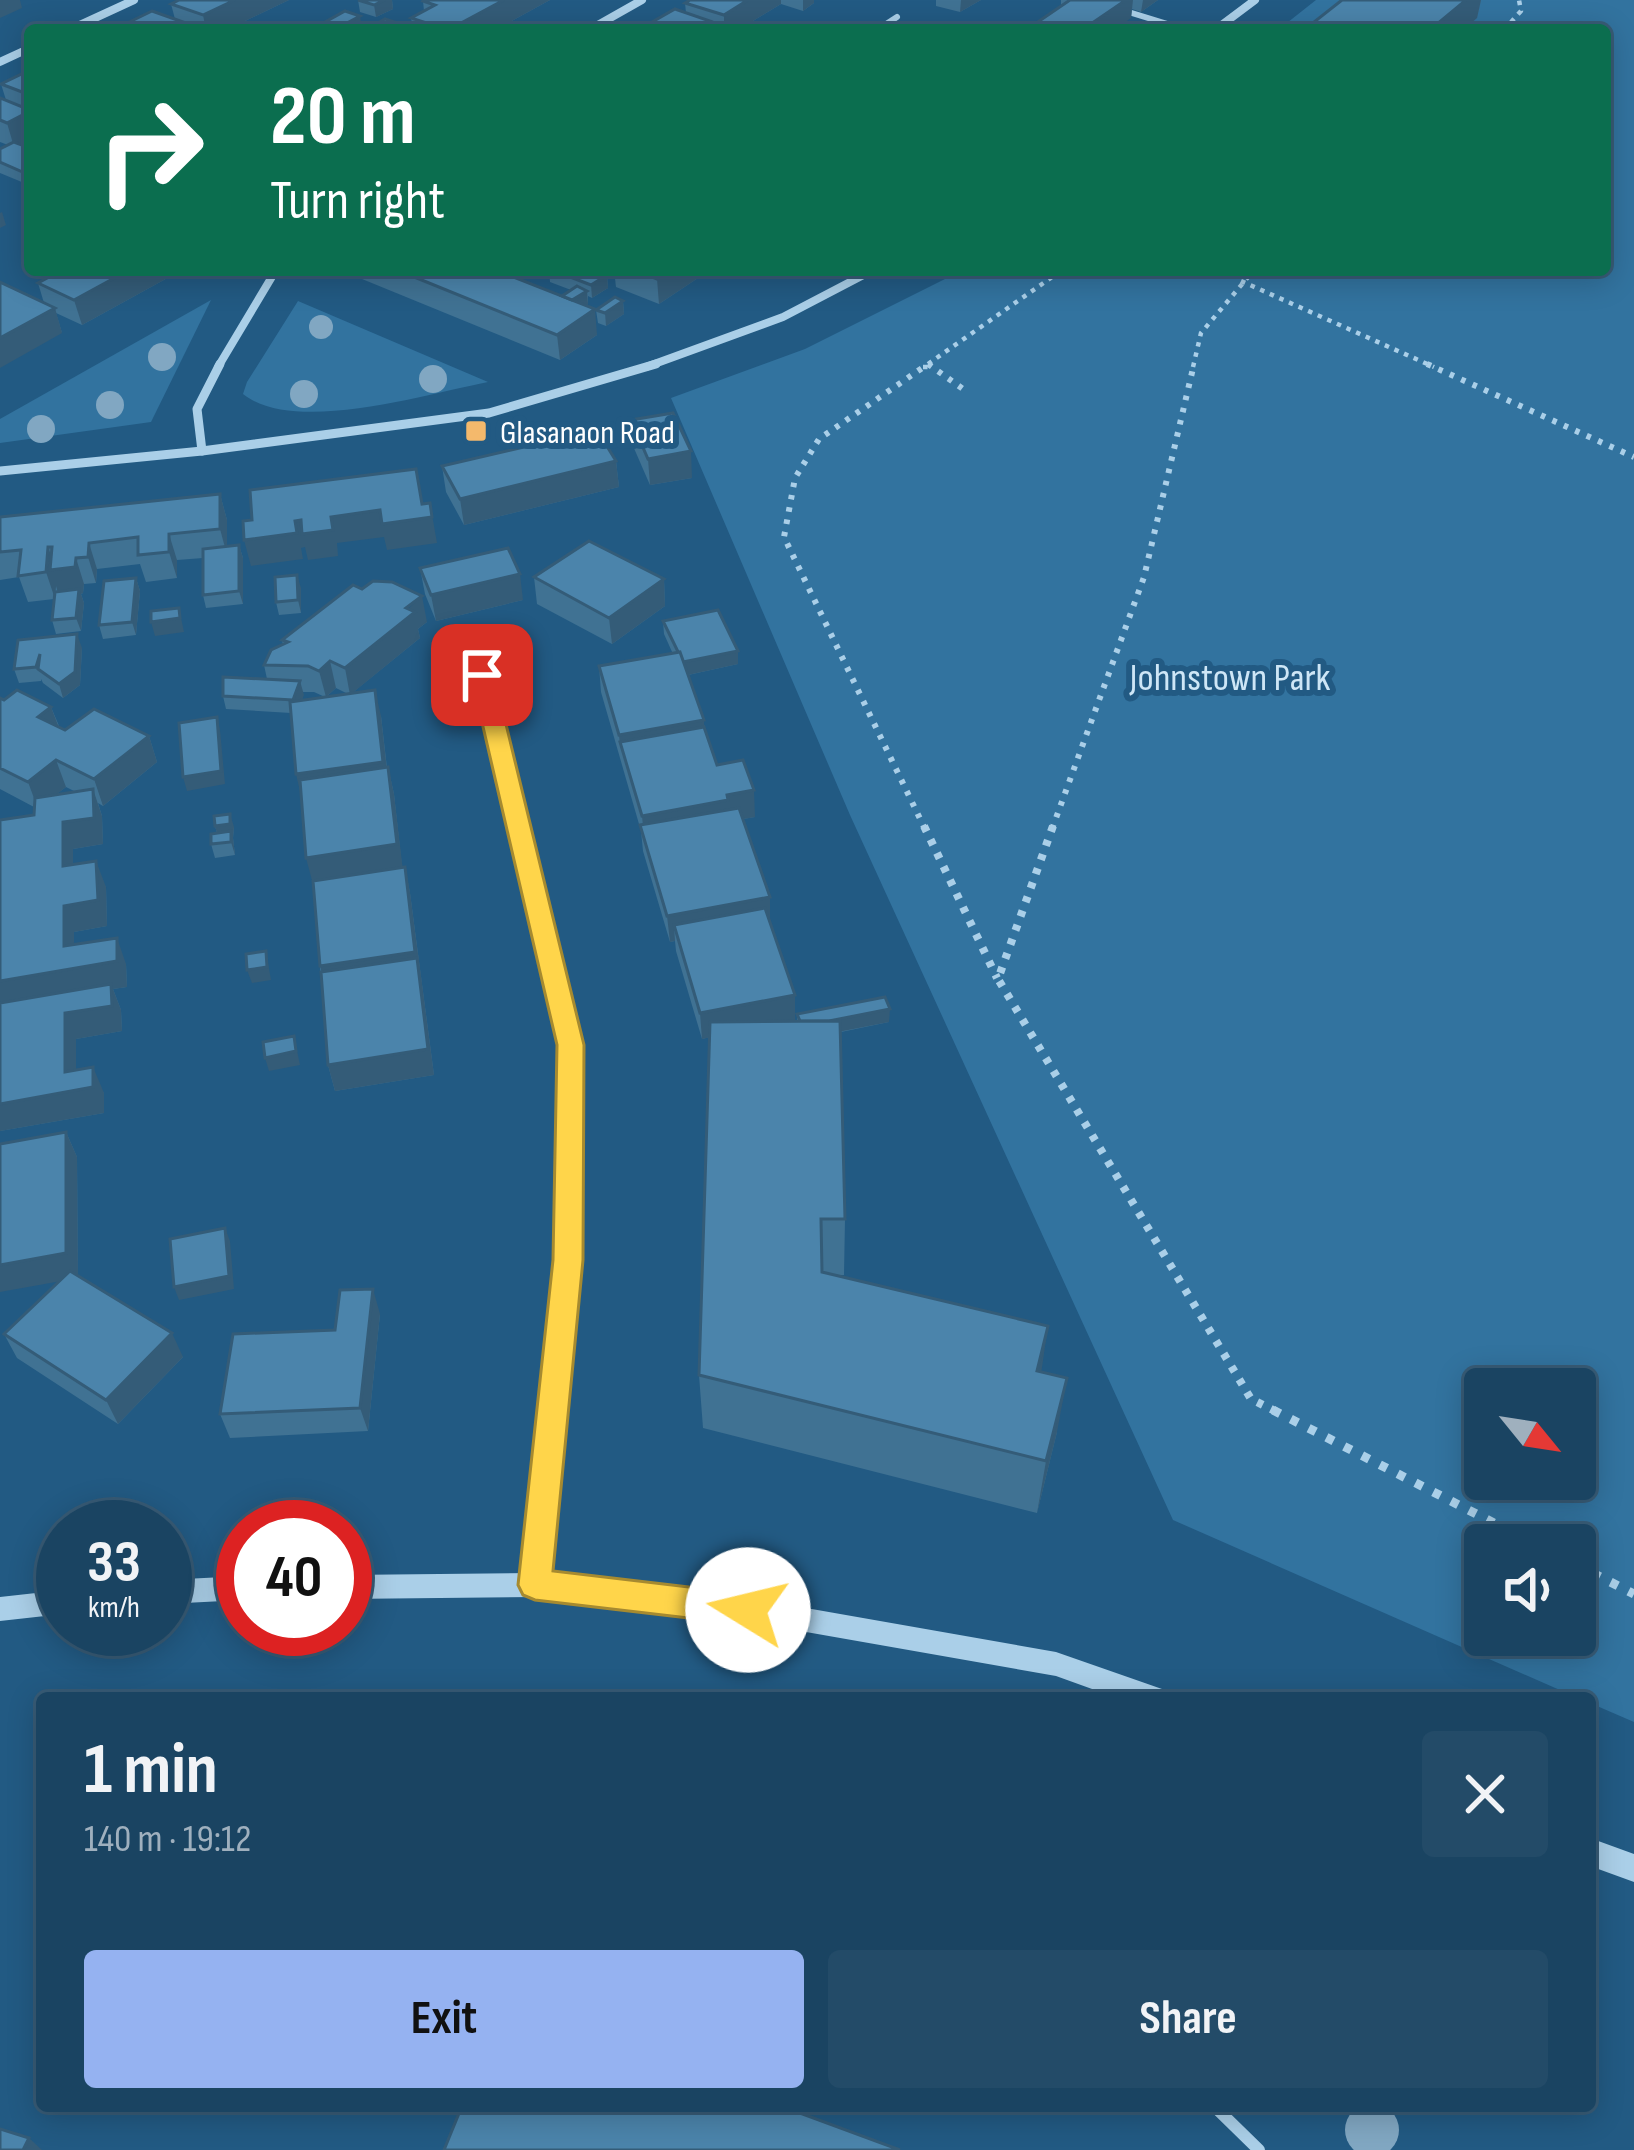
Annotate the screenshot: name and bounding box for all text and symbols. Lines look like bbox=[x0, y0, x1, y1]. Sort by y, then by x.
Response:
text: 20 m bbox=[270, 67, 416, 168]
icon: right bbox=[72, 72, 228, 228]
text: Turn right bbox=[270, 169, 445, 234]
place label: Glasanaon Road bbox=[500, 413, 675, 453]
marker: Glasanaon Road bbox=[463, 418, 489, 444]
pin bbox=[431, 624, 533, 726]
icon: arrive bbox=[449, 642, 515, 708]
park label: Johnstown Park bbox=[1128, 655, 1331, 702]
north arrow bbox=[1464, 1368, 1596, 1500]
map controls bbox=[1464, 1368, 1596, 1656]
speed limit sign: 40 bbox=[216, 1500, 372, 1656]
button: sound bbox=[1464, 1524, 1596, 1656]
text: 33 bbox=[87, 1527, 141, 1599]
position arrow bbox=[685, 1547, 811, 1673]
text: km/h bbox=[88, 1590, 140, 1626]
text: 1 min bbox=[84, 1727, 218, 1814]
button: close bbox=[1422, 1731, 1548, 1857]
text: 140 m · 19:12 bbox=[84, 1816, 251, 1863]
button: Exit bbox=[84, 1950, 804, 2088]
button: Share bbox=[828, 1950, 1548, 2088]

